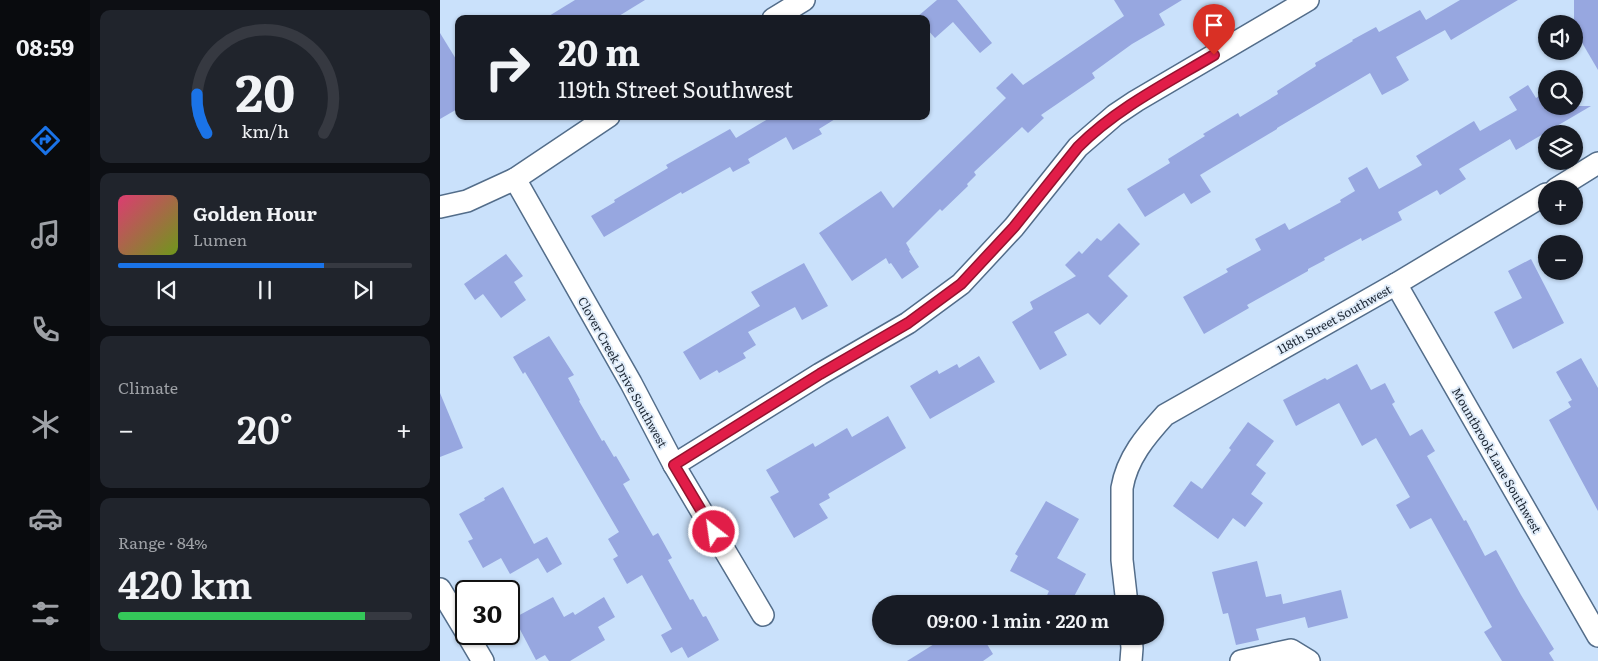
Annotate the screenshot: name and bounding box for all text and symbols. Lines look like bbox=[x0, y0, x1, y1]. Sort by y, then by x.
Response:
pin bbox=[1193, 4, 1235, 55]
icon: arrive bbox=[1200, 11, 1228, 39]
map controls bbox=[1538, 15, 1583, 280]
button: sound bbox=[1538, 15, 1583, 60]
text: 20 m bbox=[558, 25, 640, 77]
text: 08:59 bbox=[16, 30, 74, 63]
icon: right bbox=[475, 35, 540, 100]
text: 20 bbox=[235, 51, 295, 128]
button: search bbox=[1538, 70, 1583, 115]
text: 119th Street Southwest bbox=[558, 72, 793, 105]
text: km/h bbox=[241, 117, 289, 144]
icon: directions bbox=[28, 123, 63, 158]
button: layers bbox=[1538, 125, 1583, 170]
button: + bbox=[1538, 180, 1583, 225]
text: Golden Hour bbox=[193, 199, 317, 227]
icon: music bbox=[28, 217, 63, 252]
text: Lumen bbox=[193, 227, 247, 251]
button: − bbox=[1538, 235, 1583, 280]
icon: previous bbox=[153, 276, 181, 304]
icon: pause bbox=[251, 276, 279, 304]
icon: next bbox=[349, 276, 377, 304]
street label: 118th Street Southwest bbox=[1273, 280, 1395, 358]
street label: Clover Creek Drive Southwest bbox=[574, 293, 672, 451]
icon: phone bbox=[28, 312, 63, 347]
text: Climate bbox=[118, 375, 178, 399]
street label: Mountbrook Lane Southwest bbox=[1448, 384, 1546, 536]
text: 20° bbox=[237, 399, 293, 456]
icon: climate bbox=[28, 407, 63, 442]
text: − bbox=[118, 407, 134, 449]
text: + bbox=[396, 407, 412, 449]
icon: car bbox=[28, 501, 63, 536]
position arrow bbox=[687, 505, 739, 557]
text: Range · 84% bbox=[118, 530, 208, 554]
text: 420 km bbox=[118, 554, 252, 611]
speed limit sign: 30 bbox=[455, 580, 520, 645]
icon: filters bbox=[28, 596, 63, 631]
text: 09:00 · 1 min · 220 m bbox=[927, 606, 1109, 634]

